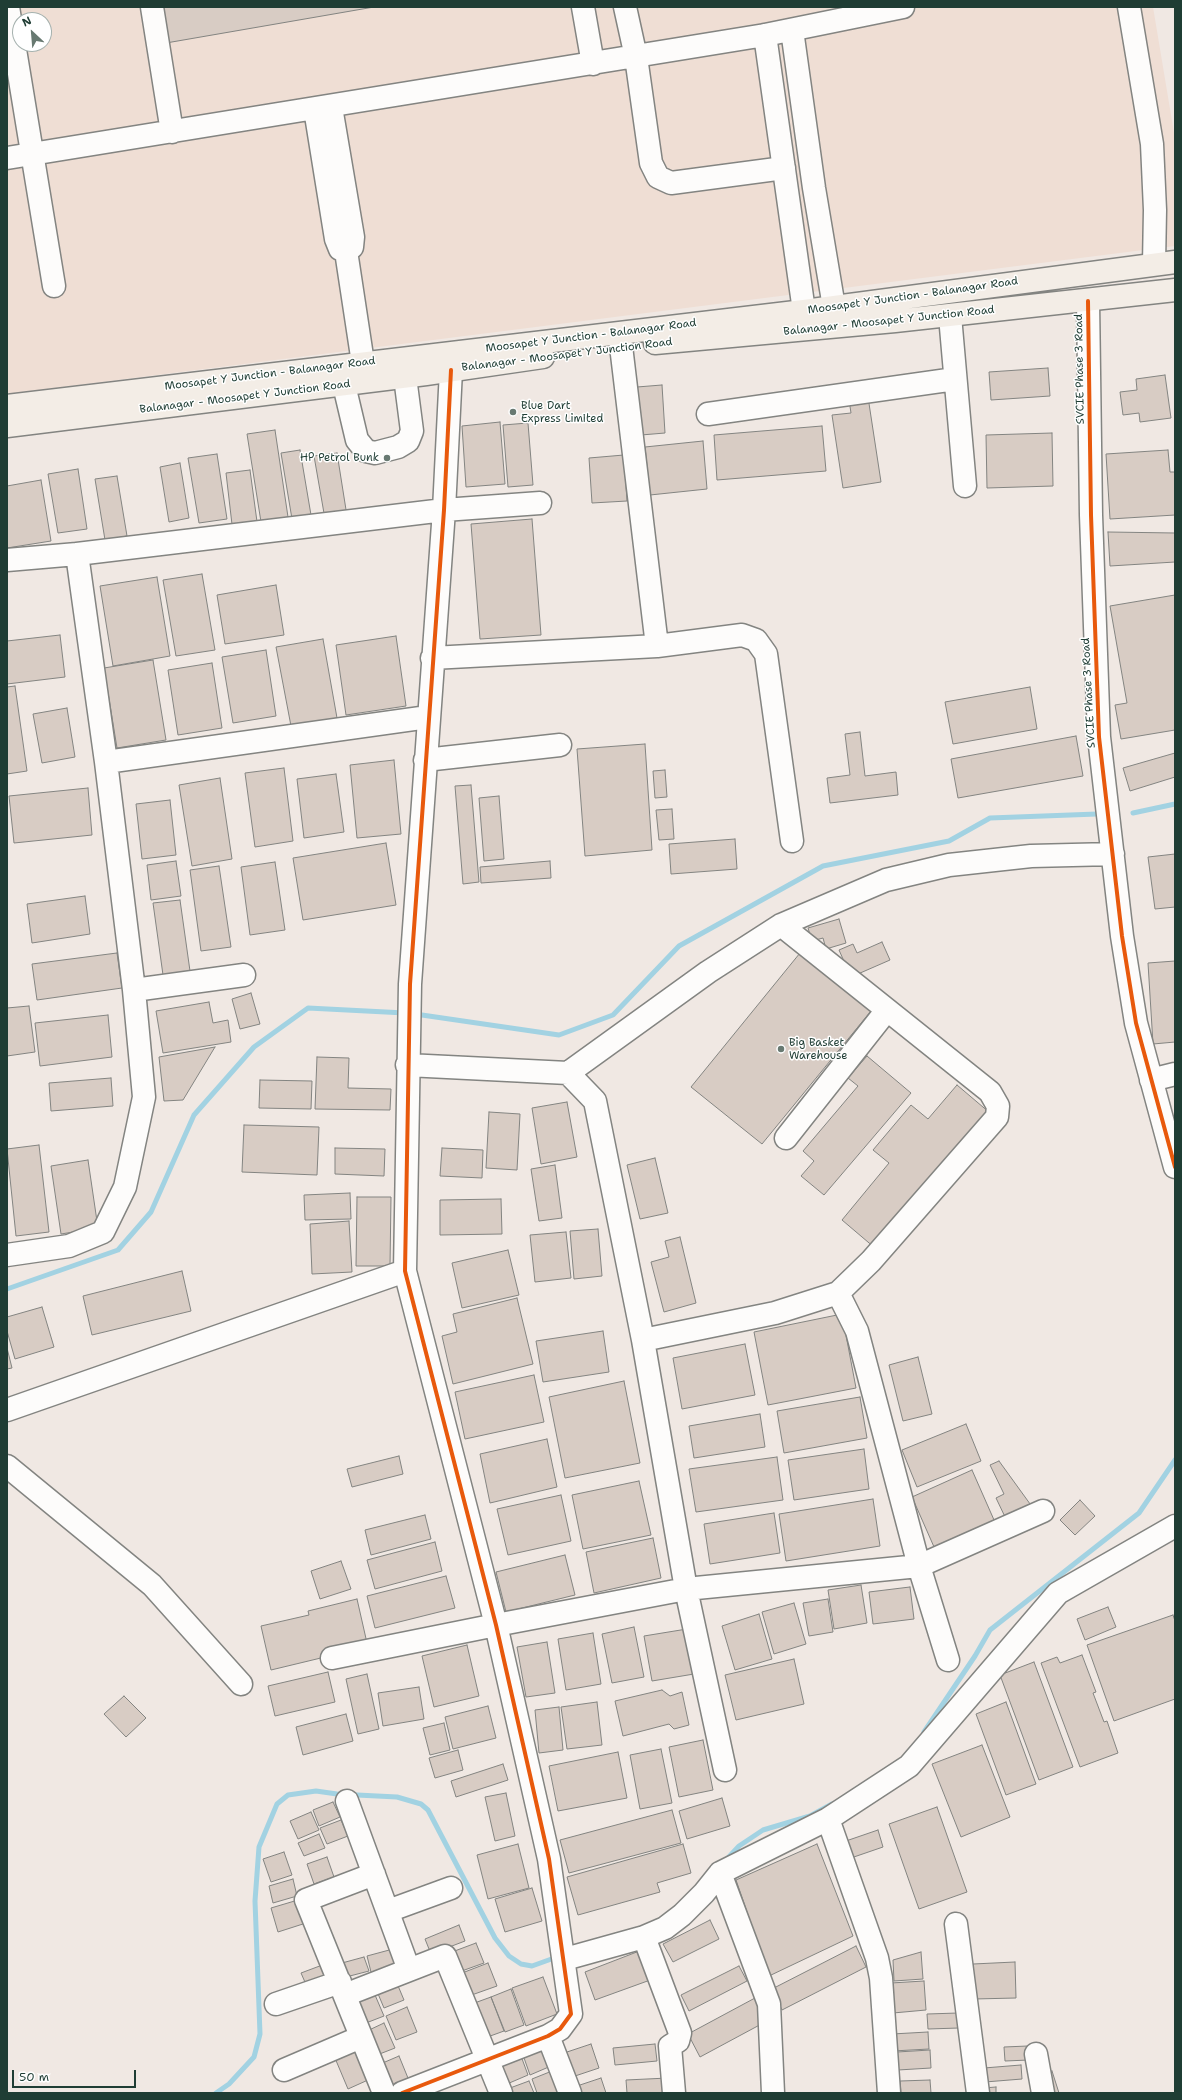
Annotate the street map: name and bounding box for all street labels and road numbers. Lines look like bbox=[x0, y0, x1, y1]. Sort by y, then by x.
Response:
street label: Moosapet Y Junction - Balanagar Road bbox=[807, 275, 1019, 317]
street label: Balanagar - Moosapet Y Junction Road bbox=[783, 303, 995, 339]
street label: SVCIE Phase 3 Road bbox=[1072, 314, 1088, 424]
street label: Moosapet Y Junction - Balanagar Road bbox=[485, 317, 697, 355]
street label: Balanagar - Moosapet Y Junction Road bbox=[461, 336, 673, 374]
street label: Moosapet Y Junction - Balanagar Road bbox=[164, 355, 376, 393]
street label: Balanagar - Moosapet Y Junction Road bbox=[139, 378, 351, 416]
street label: SVCIE Phase 3 Road bbox=[1080, 637, 1098, 749]

